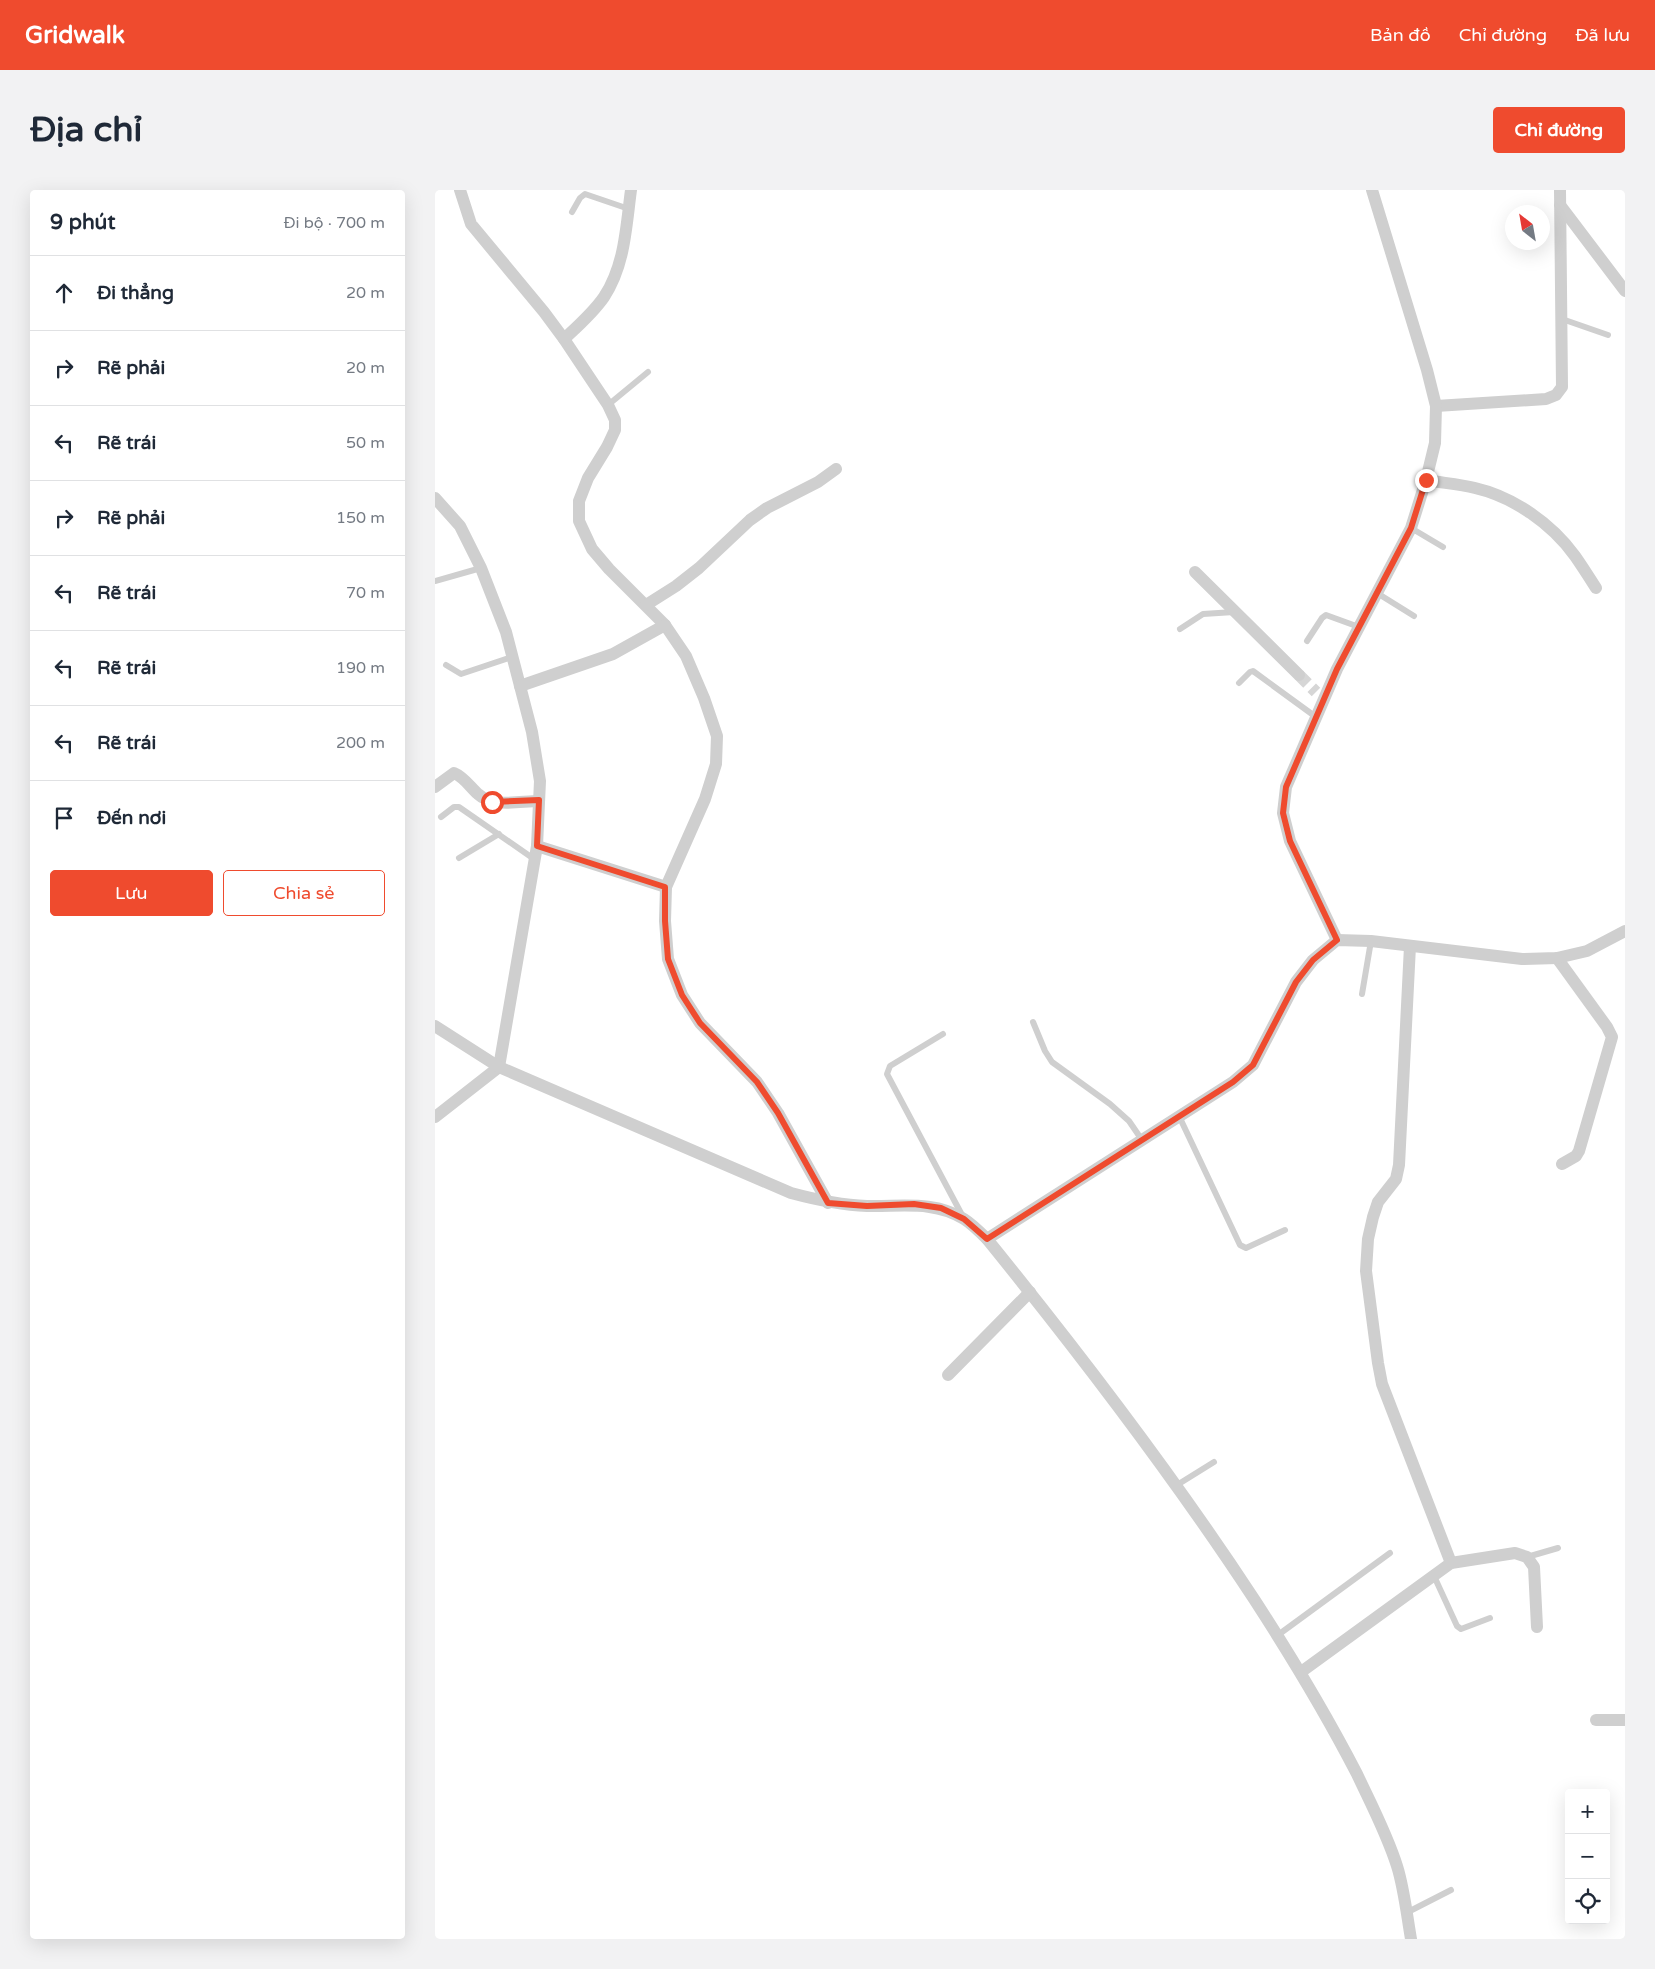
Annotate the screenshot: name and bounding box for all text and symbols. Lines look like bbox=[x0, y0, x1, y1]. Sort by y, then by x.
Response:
text: Gridwalk bbox=[25, 21, 125, 50]
text: Bản đồ bbox=[1370, 24, 1431, 46]
text: Chỉ đường bbox=[1459, 24, 1547, 46]
text: Đã lưu bbox=[1575, 24, 1630, 46]
button: Chỉ đường bbox=[1493, 107, 1625, 153]
text: Địa chỉ bbox=[30, 109, 142, 151]
north arrow bbox=[1505, 205, 1550, 250]
text: 9 phút bbox=[50, 210, 115, 235]
text: Đi bộ · 700 m bbox=[284, 213, 385, 233]
icon: ahead bbox=[50, 279, 78, 307]
text: Đi thẳng bbox=[97, 282, 174, 304]
text: 20 m bbox=[346, 283, 385, 303]
icon: right bbox=[50, 354, 78, 382]
text: Rẽ phải bbox=[97, 357, 165, 379]
text: 20 m bbox=[346, 358, 385, 378]
icon: left bbox=[50, 429, 78, 457]
text: Rẽ trái bbox=[97, 432, 156, 454]
text: 50 m bbox=[346, 433, 385, 453]
route end bbox=[1415, 469, 1438, 492]
icon: right bbox=[50, 504, 78, 532]
text: Rẽ phải bbox=[97, 507, 165, 529]
text: 150 m bbox=[336, 508, 385, 528]
icon: left bbox=[50, 579, 78, 607]
text: Rẽ trái bbox=[97, 582, 156, 604]
text: 70 m bbox=[346, 583, 385, 603]
icon: left bbox=[50, 654, 78, 682]
text: Rẽ trái bbox=[97, 657, 156, 679]
text: 190 m bbox=[336, 658, 385, 678]
icon: left bbox=[50, 729, 78, 757]
text: Rẽ trái bbox=[97, 732, 156, 754]
text: 200 m bbox=[336, 733, 385, 753]
route start bbox=[481, 791, 504, 814]
icon: arrive bbox=[50, 804, 78, 832]
text: Đến nơi bbox=[97, 807, 166, 829]
button: Lưu bbox=[50, 870, 213, 916]
button: Chia sẻ bbox=[223, 870, 385, 916]
map controls bbox=[1565, 1789, 1610, 1924]
button: + bbox=[1565, 1789, 1610, 1834]
button: − bbox=[1565, 1834, 1610, 1879]
button: locate bbox=[1565, 1879, 1610, 1924]

